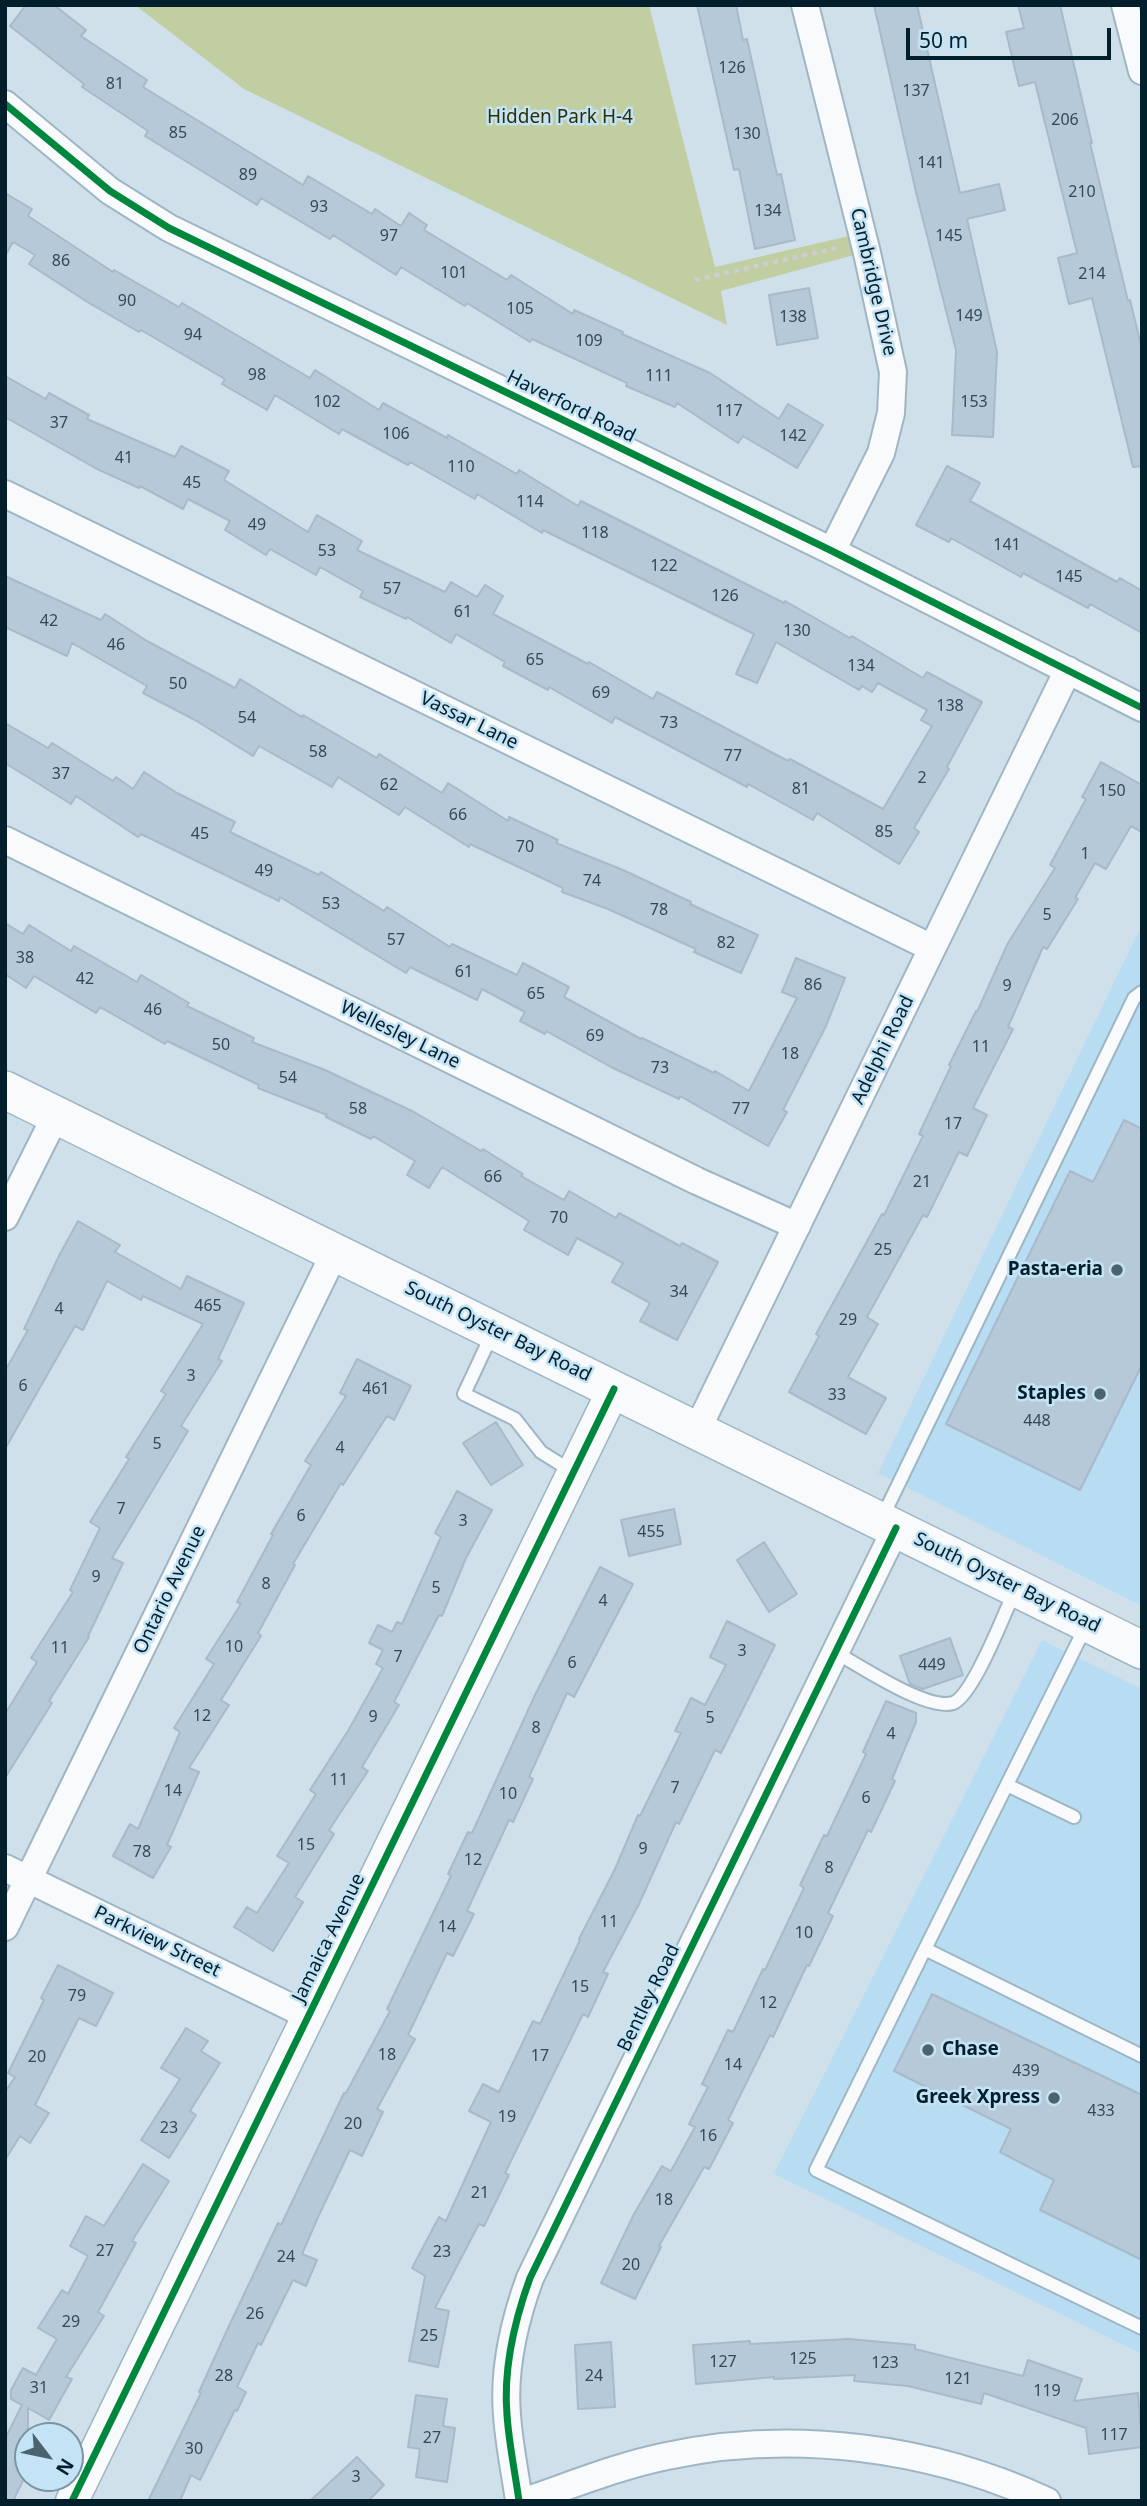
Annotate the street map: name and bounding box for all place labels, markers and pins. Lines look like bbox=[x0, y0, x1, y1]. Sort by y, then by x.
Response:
place label: Pasta-eria bbox=[1008, 1259, 1103, 1281]
marker: Pasta-eria bbox=[1109, 1262, 1125, 1278]
place label: Staples bbox=[1017, 1383, 1086, 1405]
marker: Staples bbox=[1092, 1386, 1108, 1402]
place label: Chase bbox=[942, 2039, 999, 2061]
marker: Chase bbox=[920, 2042, 936, 2058]
place label: Greek Xpress bbox=[915, 2087, 1040, 2109]
marker: Greek Xpress bbox=[1046, 2090, 1062, 2106]

